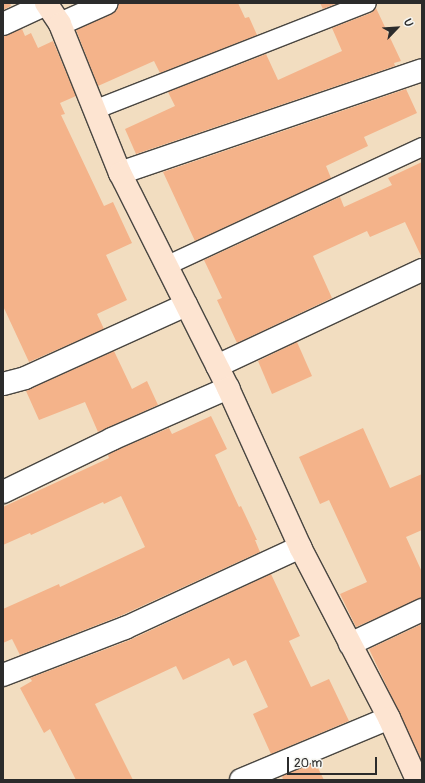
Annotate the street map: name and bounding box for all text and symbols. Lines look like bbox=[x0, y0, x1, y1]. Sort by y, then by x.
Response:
north arrow bbox=[377, 8, 417, 48]
text: U bbox=[401, 17, 416, 29]
scale bar bbox=[289, 749, 379, 775]
text: 20 m bbox=[294, 756, 322, 771]

